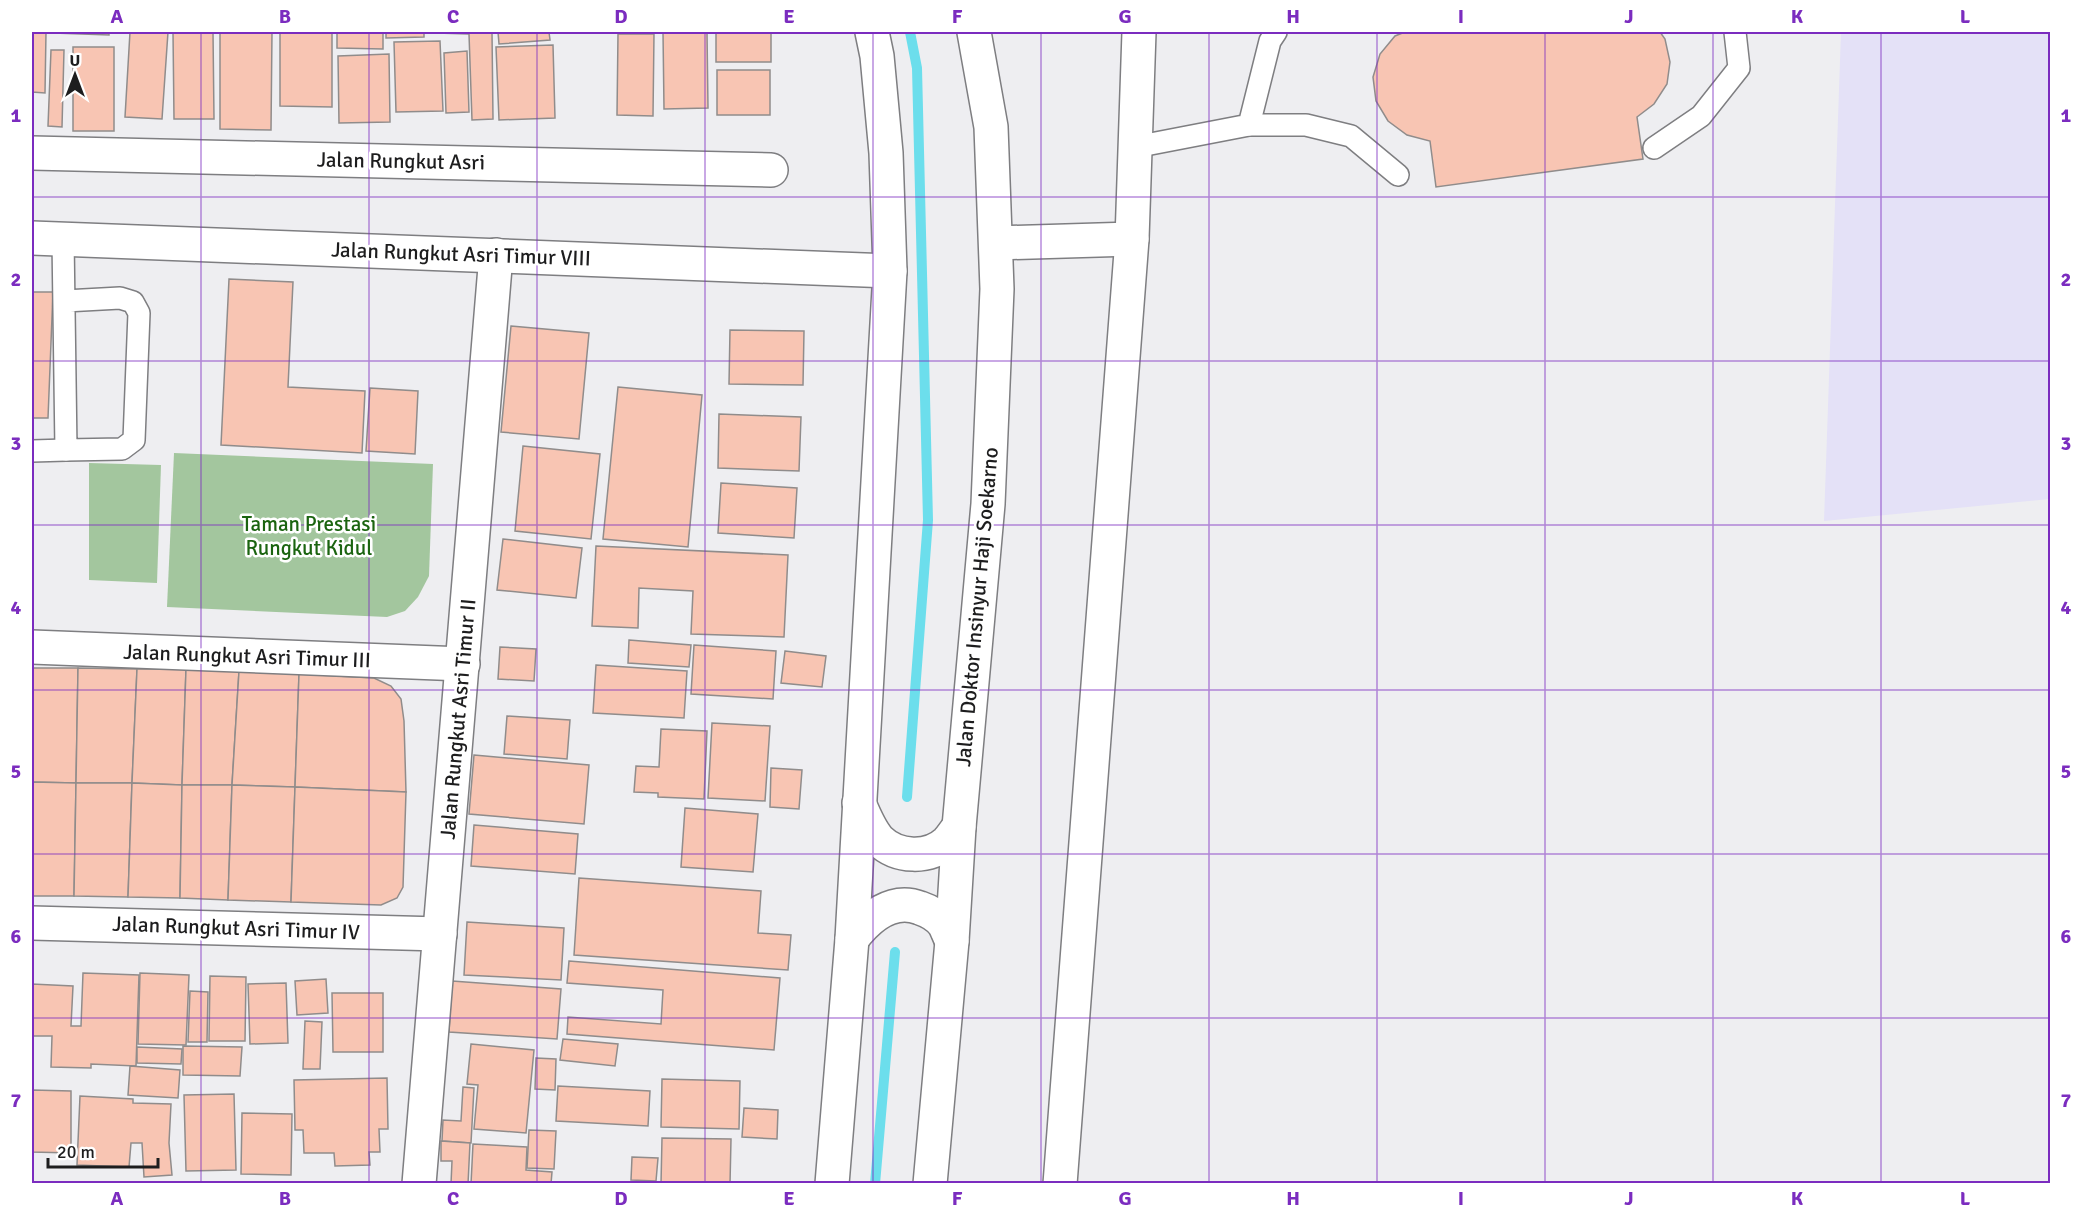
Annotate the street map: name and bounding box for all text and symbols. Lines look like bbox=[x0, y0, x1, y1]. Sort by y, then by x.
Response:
text: A bbox=[111, 4, 124, 29]
text: B bbox=[279, 4, 291, 29]
text: C bbox=[447, 4, 459, 29]
text: D bbox=[614, 4, 628, 29]
text: E bbox=[783, 4, 795, 29]
text: F bbox=[952, 4, 963, 29]
text: G bbox=[1118, 4, 1132, 29]
text: H bbox=[1286, 4, 1300, 29]
text: I bbox=[1458, 4, 1464, 29]
text: J bbox=[1624, 4, 1634, 29]
text: K bbox=[1791, 4, 1804, 29]
text: L bbox=[1960, 4, 1971, 29]
north arrow bbox=[45, 45, 105, 105]
text: U bbox=[70, 51, 80, 71]
text: 1 bbox=[11, 103, 22, 128]
text: 1 bbox=[2061, 103, 2072, 128]
street label: Jalan Rungkut Asri bbox=[317, 147, 485, 175]
street label: Jalan Rungkut Asri Timur VIII bbox=[331, 236, 591, 272]
text: 2 bbox=[11, 267, 21, 292]
text: 2 bbox=[2061, 267, 2071, 292]
text: 3 bbox=[11, 431, 21, 456]
text: 3 bbox=[2061, 431, 2071, 456]
street label: Jalan Doktor Insinyur Haji Soekarno bbox=[950, 446, 1004, 768]
park label: Taman Prestasi Rungkut Kidul bbox=[242, 511, 376, 561]
text: 4 bbox=[11, 595, 22, 620]
text: 4 bbox=[2061, 595, 2072, 620]
street label: Jalan Rungkut Asri Timur II bbox=[435, 598, 481, 840]
street label: Jalan Rungkut Asri Timur III bbox=[123, 639, 371, 673]
text: 5 bbox=[11, 759, 21, 784]
text: 5 bbox=[2061, 759, 2071, 784]
street label: Jalan Rungkut Asri Timur IV bbox=[112, 911, 360, 945]
text: 6 bbox=[11, 924, 22, 949]
text: 6 bbox=[2061, 924, 2072, 949]
text: 7 bbox=[11, 1088, 22, 1113]
text: 7 bbox=[2061, 1088, 2072, 1113]
scale bar bbox=[48, 1131, 158, 1169]
text: 20 m bbox=[57, 1141, 95, 1163]
text: A bbox=[111, 1186, 124, 1211]
text: B bbox=[279, 1186, 291, 1211]
text: C bbox=[447, 1186, 459, 1211]
text: D bbox=[614, 1186, 628, 1211]
text: E bbox=[783, 1186, 795, 1211]
text: F bbox=[952, 1186, 963, 1211]
text: G bbox=[1118, 1186, 1132, 1211]
text: H bbox=[1286, 1186, 1300, 1211]
text: I bbox=[1458, 1186, 1464, 1211]
text: J bbox=[1624, 1186, 1634, 1211]
text: K bbox=[1791, 1186, 1804, 1211]
text: L bbox=[1960, 1186, 1971, 1211]

